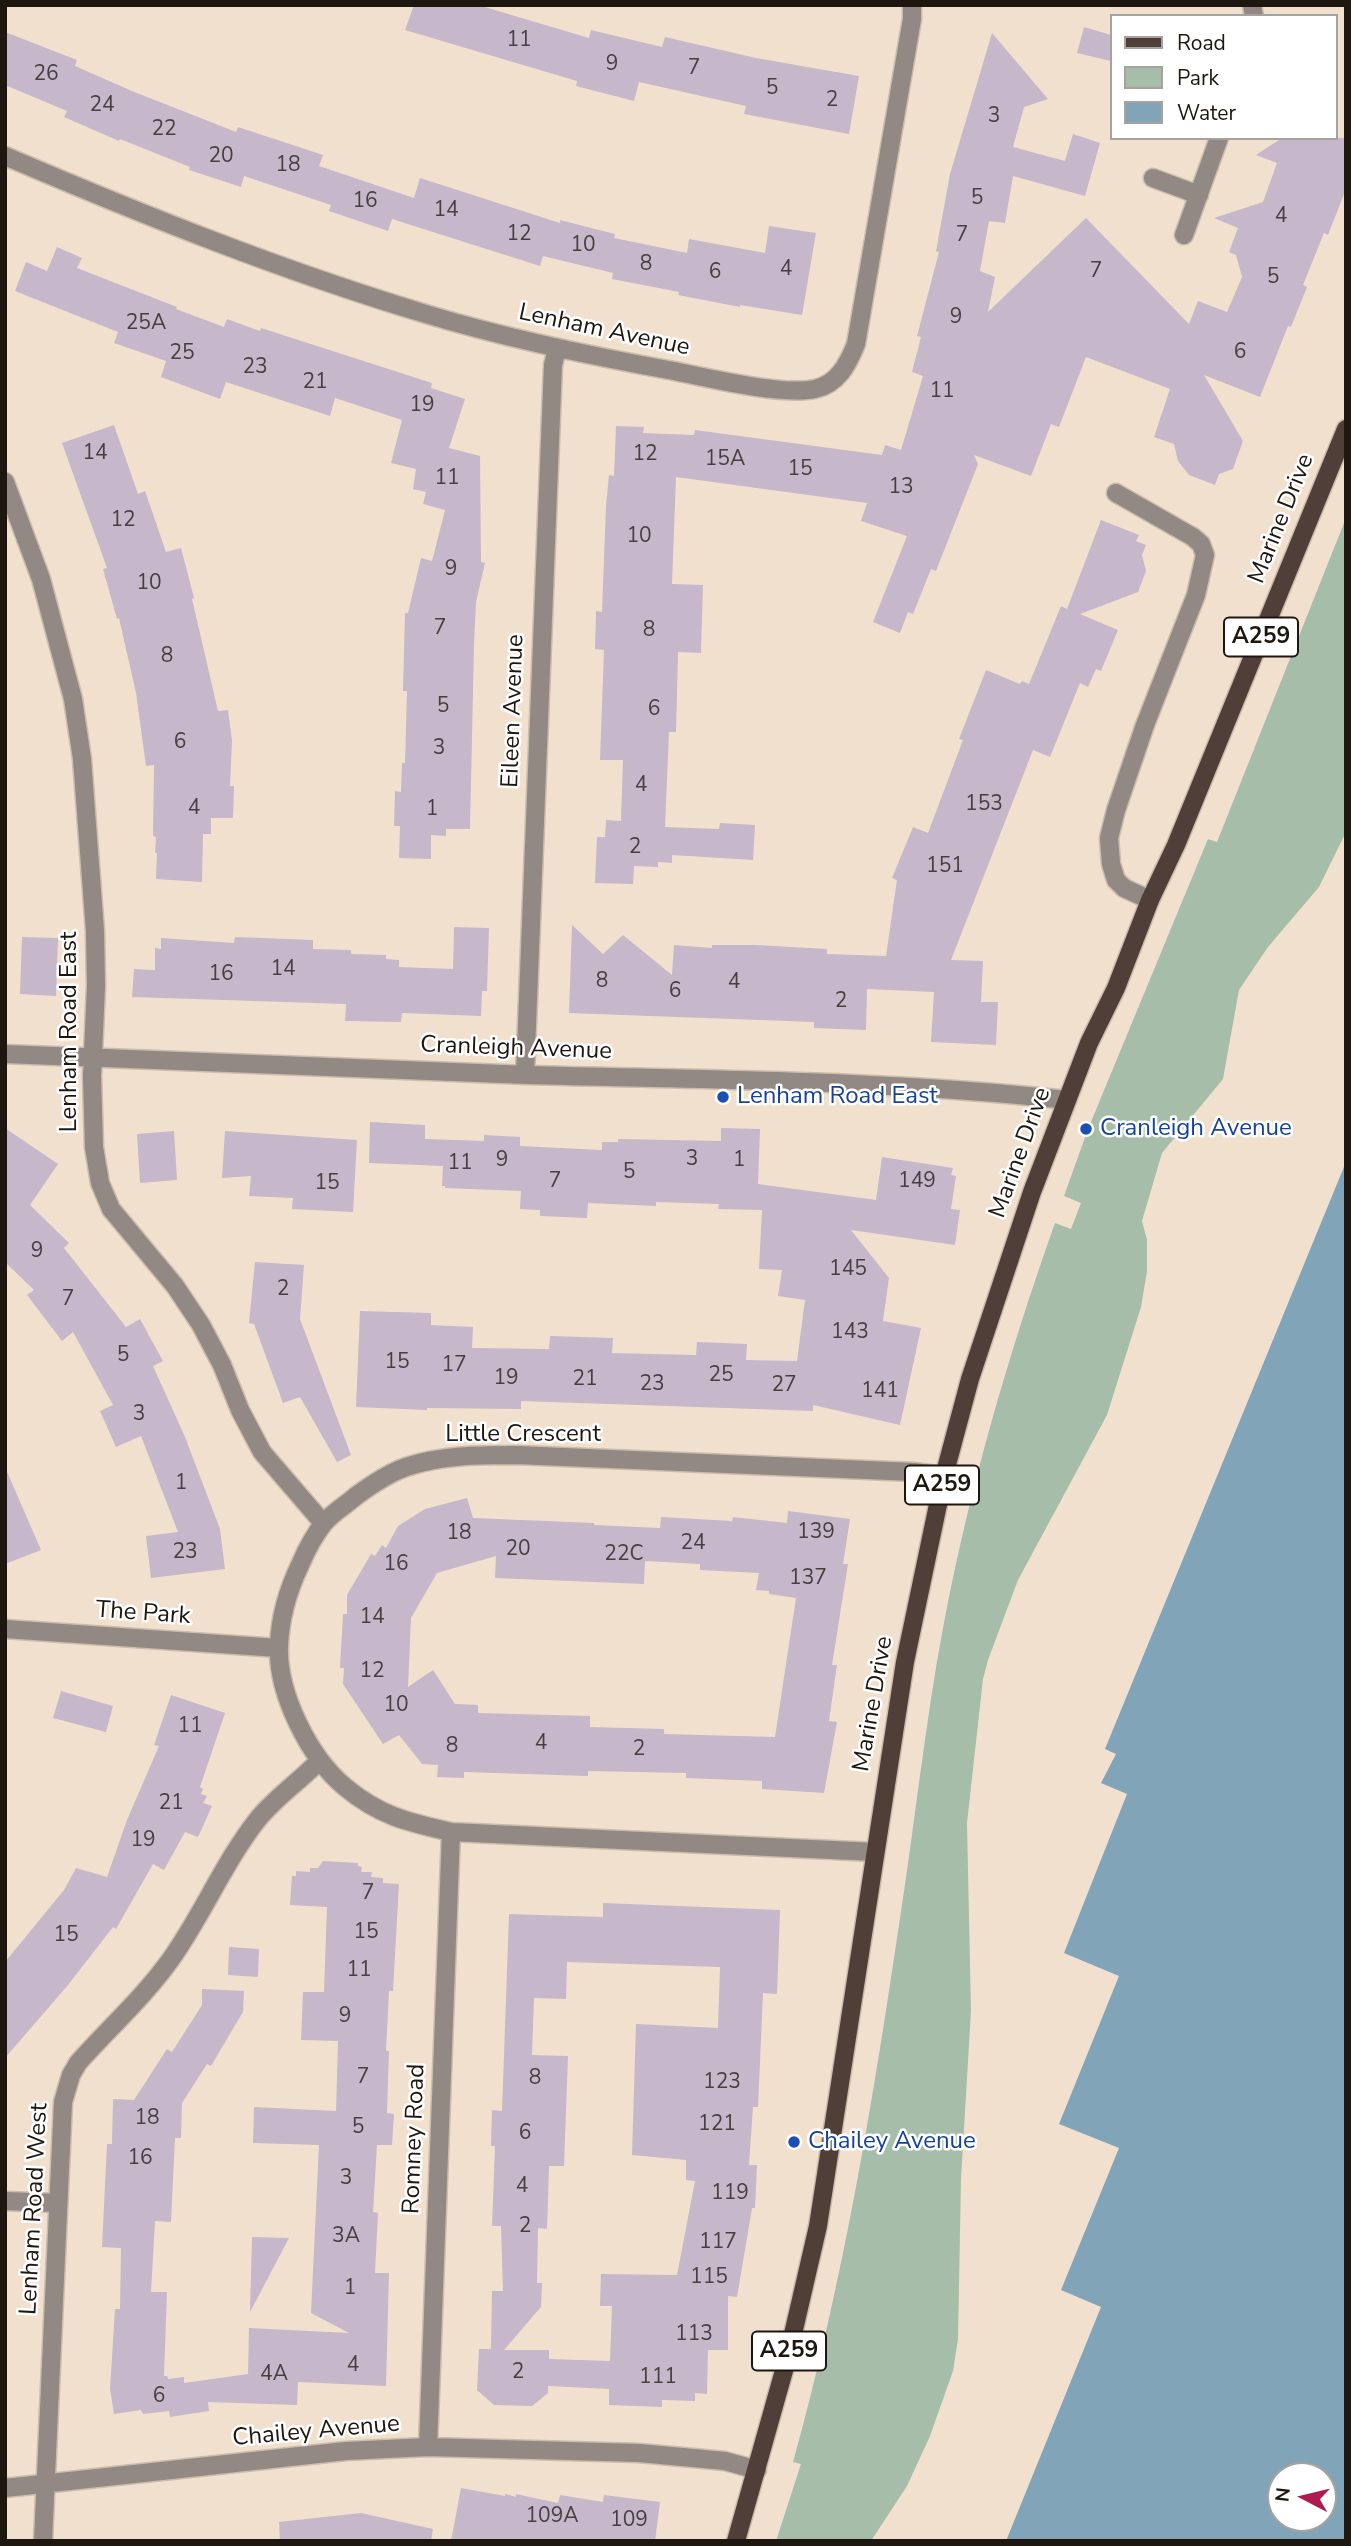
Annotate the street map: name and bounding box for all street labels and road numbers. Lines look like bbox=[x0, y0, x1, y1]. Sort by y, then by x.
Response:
street label: Lenham Avenue bbox=[516, 299, 692, 363]
street label: Marine Drive bbox=[1243, 450, 1321, 588]
road number: A259 bbox=[1224, 618, 1298, 656]
street label: Eileen Avenue bbox=[497, 634, 531, 788]
street label: Lenham Road East bbox=[56, 932, 84, 1132]
street label: Cranleigh Avenue bbox=[420, 1031, 612, 1067]
street label: Marine Drive bbox=[984, 1084, 1058, 1222]
street label: Little Crescent bbox=[445, 1421, 601, 1449]
road number: A259 bbox=[905, 1466, 979, 1504]
street label: The Park bbox=[95, 1596, 191, 1632]
street label: Marine Drive bbox=[848, 1634, 900, 1774]
street label: Romney Road bbox=[398, 2063, 432, 2215]
street label: Lenham Road West bbox=[15, 2102, 55, 2316]
road number: A259 bbox=[752, 2332, 826, 2370]
street label: Chailey Avenue bbox=[231, 2410, 401, 2454]

